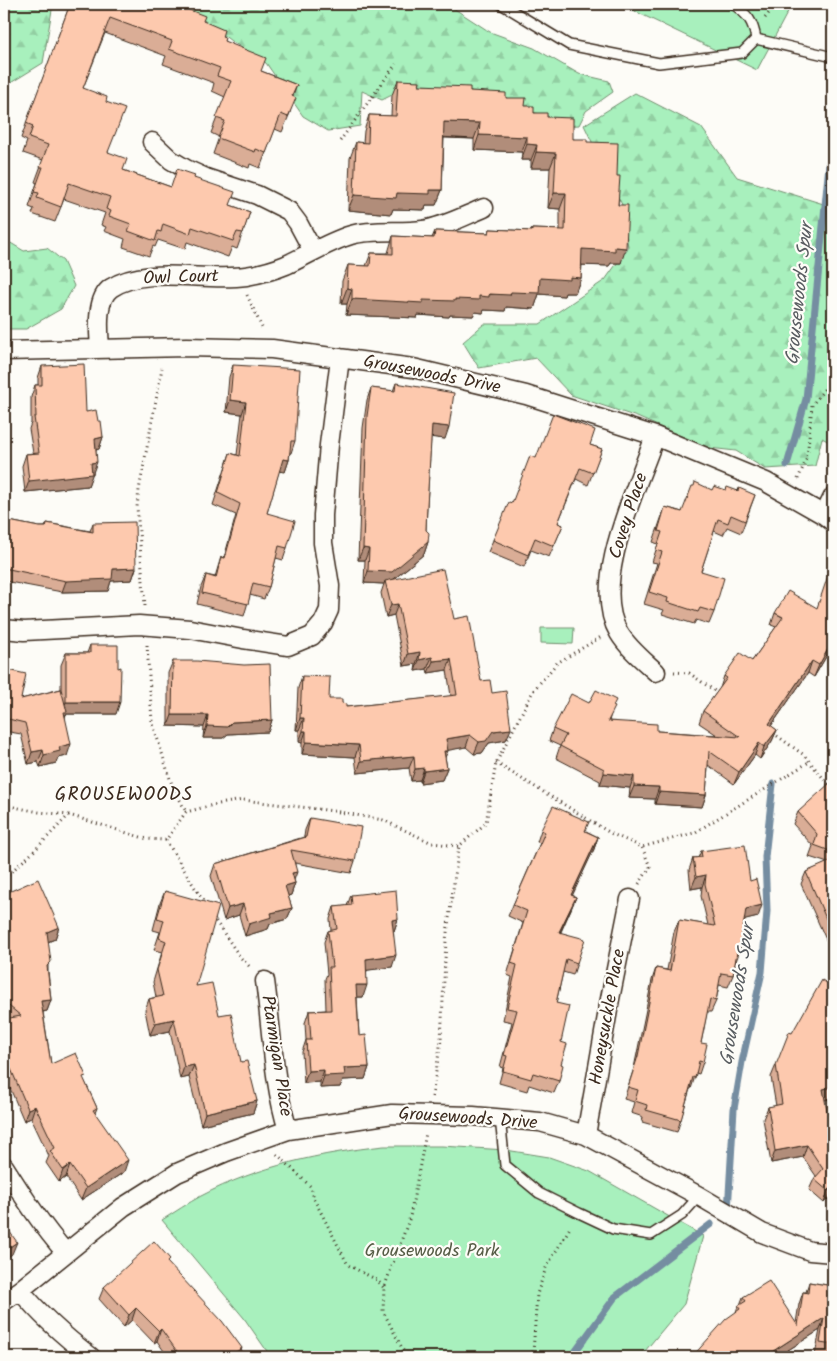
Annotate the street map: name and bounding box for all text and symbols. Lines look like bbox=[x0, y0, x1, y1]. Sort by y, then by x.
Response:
water label: Grousewoods Spur bbox=[778, 218, 823, 366]
street label: Owl Court bbox=[143, 262, 220, 294]
street label: Grousewoods Drive bbox=[361, 347, 503, 403]
street label: Covey Place bbox=[601, 469, 657, 563]
district label: GROUSEWOODS bbox=[55, 780, 193, 810]
water label: Grousewoods Spur bbox=[712, 919, 765, 1068]
street label: Honeysuckle Place bbox=[582, 947, 634, 1087]
street label: Ptarmigan Place bbox=[252, 993, 300, 1119]
street label: Grousewoods Drive bbox=[397, 1100, 539, 1138]
park label: Grousewoods Park bbox=[365, 1237, 500, 1266]

